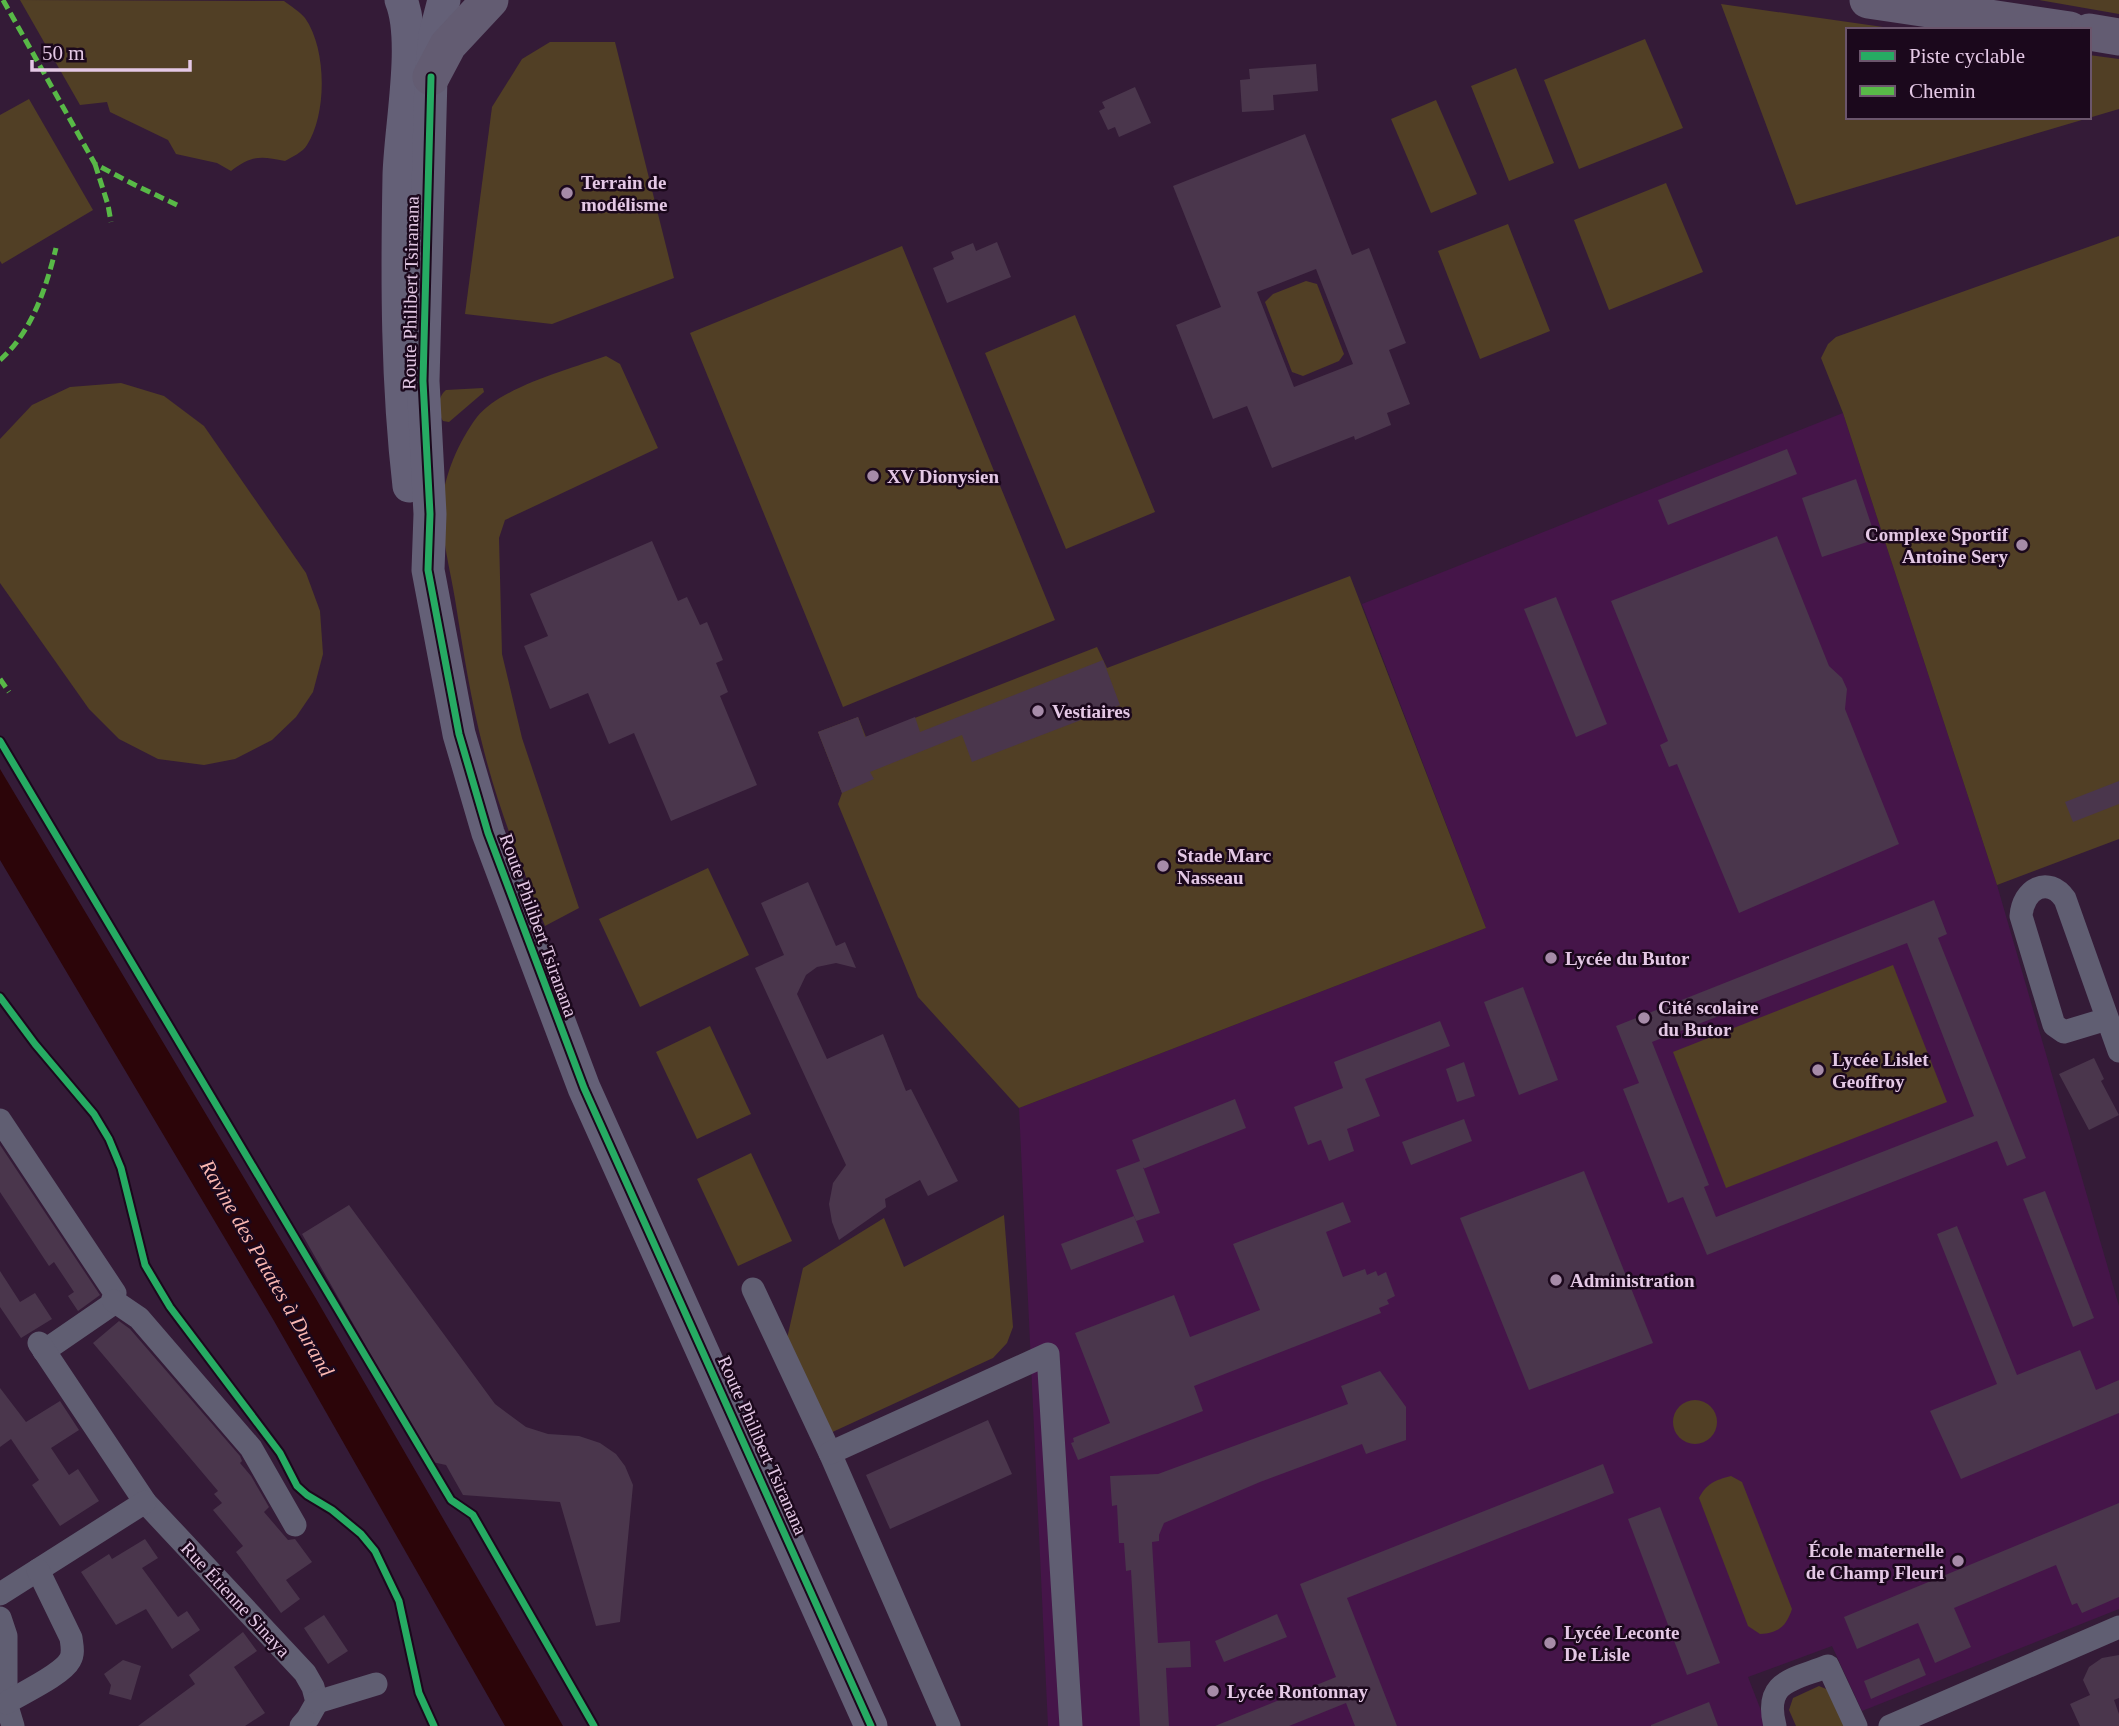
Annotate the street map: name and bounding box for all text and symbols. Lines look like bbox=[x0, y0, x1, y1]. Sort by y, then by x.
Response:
scale bar bbox=[32, 28, 189, 72]
legend bbox=[1846, 28, 2091, 119]
text: 50 m bbox=[42, 41, 85, 65]
text: Piste cyclable bbox=[1909, 44, 2025, 68]
text: Chemin bbox=[1909, 79, 1976, 103]
place label: Terrain de modélisme bbox=[581, 172, 668, 215]
marker: Terrain de modélisme bbox=[559, 185, 575, 201]
street label: Route Philibert Tsiranana bbox=[398, 195, 423, 390]
place label: XV Dionysien bbox=[887, 466, 1000, 487]
marker: XV Dionysien bbox=[865, 468, 881, 484]
place label: Complexe Sportif Antoine Sery bbox=[1865, 524, 2009, 567]
marker: Complexe Sportif Antoine Sery bbox=[2014, 537, 2030, 553]
place label: Vestiaires bbox=[1052, 701, 1130, 722]
marker: Vestiaires bbox=[1030, 703, 1046, 719]
street label: Route Philibert Tsiranana bbox=[496, 831, 582, 1020]
place label: Stade Marc Nasseau bbox=[1177, 845, 1271, 888]
marker: Stade Marc Nasseau bbox=[1155, 858, 1171, 874]
place label: Lycée du Butor bbox=[1565, 948, 1690, 969]
marker: Lycée du Butor bbox=[1543, 950, 1559, 966]
place label: Cité scolaire du Butor bbox=[1658, 997, 1758, 1040]
marker: Cité scolaire du Butor bbox=[1636, 1010, 1652, 1026]
place label: Lycée Lislet Geoffroy bbox=[1832, 1049, 1929, 1092]
marker: Lycée Lislet Geoffroy bbox=[1810, 1062, 1826, 1078]
water label: Ravine des Patates à Durand bbox=[195, 1155, 339, 1381]
place label: Administration bbox=[1570, 1270, 1695, 1291]
marker: Administration bbox=[1548, 1272, 1564, 1288]
street label: Route Philibert Tsiranana bbox=[714, 1353, 812, 1538]
street label: Rue Étienne Sinaya bbox=[177, 1537, 295, 1662]
place label: École maternelle de Champ Fleuri bbox=[1806, 1540, 1944, 1583]
marker: École maternelle de Champ Fleuri bbox=[1950, 1553, 1966, 1569]
place label: Lycée Leconte De Lisle bbox=[1564, 1622, 1680, 1665]
marker: Lycée Leconte De Lisle bbox=[1542, 1635, 1558, 1651]
place label: Lycée Rontonnay bbox=[1227, 1681, 1368, 1702]
marker: Lycée Rontonnay bbox=[1205, 1683, 1221, 1699]

